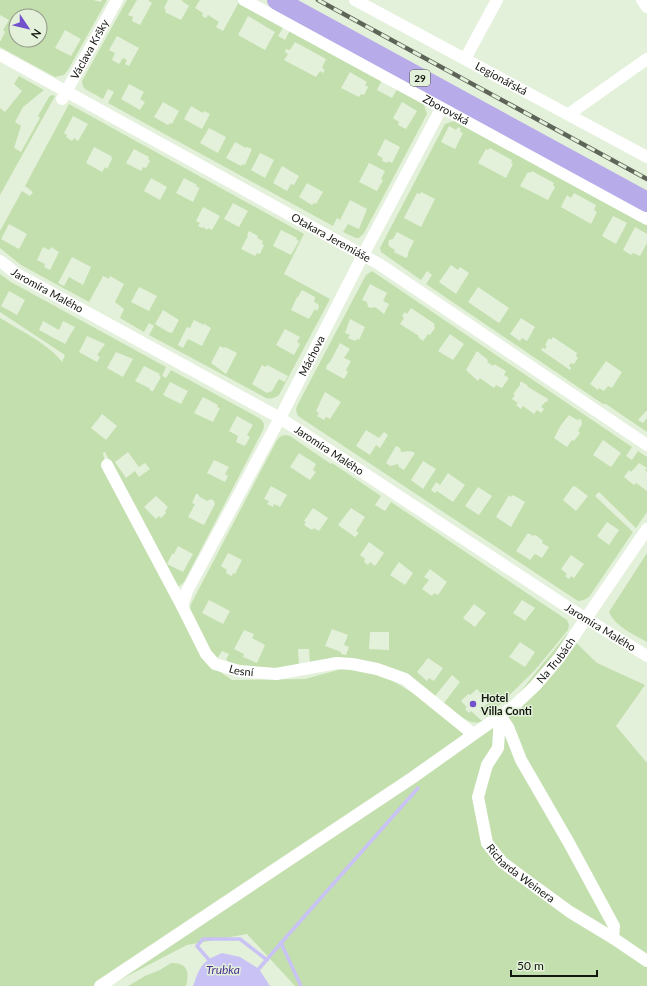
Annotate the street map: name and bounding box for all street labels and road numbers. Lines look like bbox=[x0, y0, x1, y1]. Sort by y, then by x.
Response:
street label: Václava Kršky bbox=[67, 16, 111, 81]
street label: Legionářská bbox=[473, 59, 530, 97]
road number: 29 bbox=[410, 70, 430, 86]
street label: Zborovská bbox=[421, 92, 472, 127]
street label: Otakara Jeremiáše bbox=[289, 210, 373, 264]
street label: Jaromíra Malého bbox=[9, 265, 86, 315]
street label: Máchova bbox=[295, 333, 327, 378]
street label: Jaromíra Malého bbox=[292, 422, 366, 477]
street label: Jaromíra Malého bbox=[563, 600, 638, 653]
street label: Na Trubách bbox=[533, 635, 577, 685]
street label: Lesní bbox=[228, 661, 254, 678]
street label: Richarda Weinera bbox=[484, 841, 558, 905]

